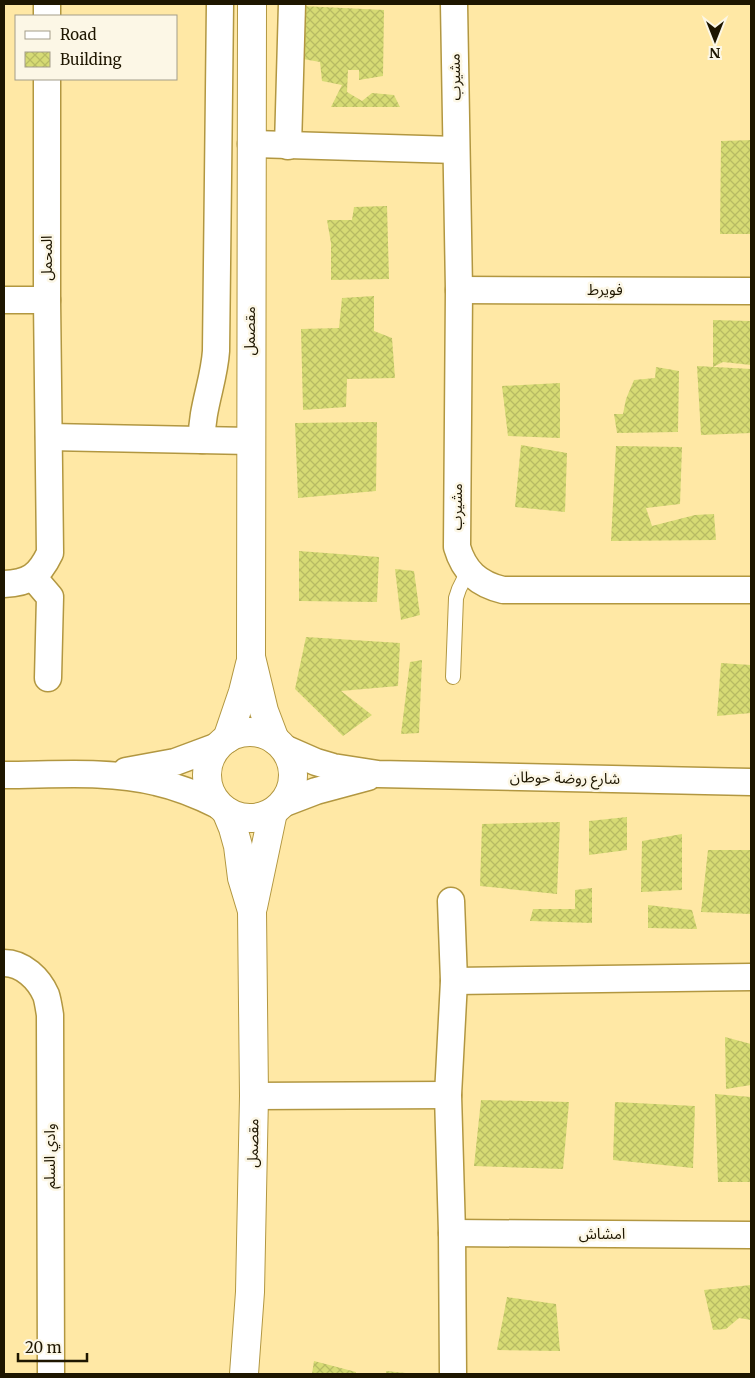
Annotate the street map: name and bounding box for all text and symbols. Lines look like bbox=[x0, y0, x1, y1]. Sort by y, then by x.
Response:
legend bbox=[15, 15, 178, 80]
north arrow bbox=[690, 15, 740, 65]
text: Road bbox=[60, 25, 96, 44]
text: N bbox=[709, 44, 721, 62]
text: Building bbox=[60, 50, 122, 69]
street label: مشيرب bbox=[445, 53, 464, 101]
street label: المحمل bbox=[37, 235, 56, 281]
street label: فويرط bbox=[587, 280, 623, 299]
street label: مقصمل bbox=[240, 306, 259, 356]
street label: مشيرب bbox=[447, 483, 466, 531]
street label: شارع روضة حوطان bbox=[510, 767, 620, 791]
street label: مقصمل bbox=[243, 1118, 262, 1168]
street label: وادي السلم bbox=[40, 1123, 61, 1189]
street label: امشاش bbox=[579, 1224, 625, 1243]
scale bar bbox=[18, 1330, 86, 1362]
text: 20 m bbox=[25, 1338, 62, 1357]

